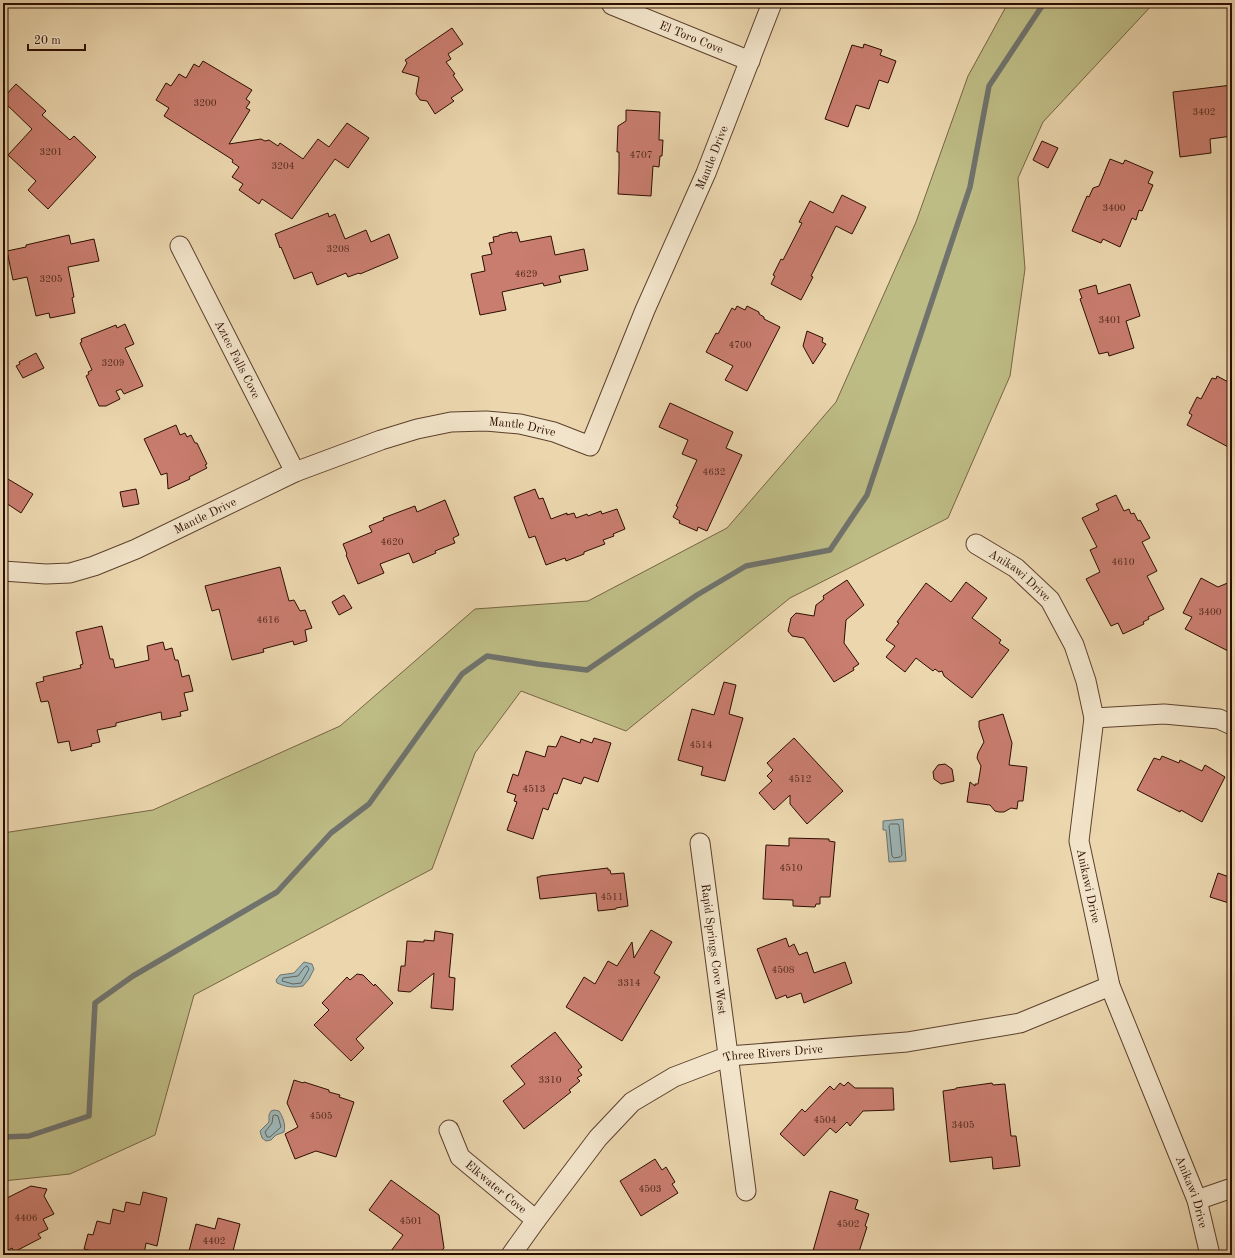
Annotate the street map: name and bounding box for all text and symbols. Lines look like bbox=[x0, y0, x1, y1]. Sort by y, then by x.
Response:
street label: El Toro Cove bbox=[657, 20, 725, 57]
scale bar bbox=[28, 26, 85, 52]
text: 20 m bbox=[34, 35, 61, 47]
house number: 3200 bbox=[193, 98, 217, 108]
house number: 3402 bbox=[1192, 107, 1216, 117]
street label: Mantle Drive bbox=[694, 124, 731, 192]
house number: 3201 bbox=[39, 147, 63, 157]
house number: 4707 bbox=[629, 150, 653, 160]
house number: 3204 bbox=[271, 161, 295, 171]
house number: 3400 bbox=[1102, 203, 1126, 213]
house number: 3208 bbox=[326, 244, 350, 254]
house number: 4629 bbox=[514, 269, 538, 279]
house number: 3205 bbox=[39, 274, 63, 284]
house number: 3401 bbox=[1098, 315, 1122, 325]
street label: Aztec Falls Cove bbox=[212, 319, 262, 401]
house number: 4700 bbox=[728, 340, 752, 350]
house number: 3209 bbox=[101, 358, 125, 368]
street label: Mantle Drive bbox=[488, 416, 557, 439]
house number: 4632 bbox=[702, 467, 726, 477]
street label: Mantle Drive bbox=[172, 496, 239, 537]
house number: 4620 bbox=[380, 537, 404, 547]
street label: Anikawi Drive bbox=[986, 548, 1053, 604]
house number: 4610 bbox=[1111, 557, 1135, 567]
house number: 3400 bbox=[1198, 607, 1222, 617]
house number: 4616 bbox=[256, 615, 280, 625]
house number: 4514 bbox=[689, 740, 713, 750]
house number: 4512 bbox=[788, 774, 812, 784]
house number: 4513 bbox=[522, 784, 546, 794]
street label: Anikawi Drive bbox=[1074, 848, 1101, 925]
house number: 4510 bbox=[779, 863, 803, 873]
street label: Rapid Springs Cove West bbox=[698, 883, 728, 1015]
house number: 4511 bbox=[600, 892, 624, 902]
house number: 4508 bbox=[771, 965, 795, 975]
house number: 3314 bbox=[617, 978, 641, 988]
street label: Three Rivers Drive bbox=[722, 1044, 824, 1065]
house number: 3310 bbox=[538, 1075, 562, 1085]
house number: 4505 bbox=[309, 1111, 333, 1121]
house number: 4504 bbox=[813, 1115, 837, 1125]
house number: 3405 bbox=[951, 1120, 975, 1130]
street label: Anikawi Drive bbox=[1173, 1154, 1209, 1230]
street label: Elkwater Cove bbox=[463, 1159, 529, 1217]
house number: 4503 bbox=[638, 1184, 662, 1194]
house number: 4406 bbox=[14, 1213, 38, 1223]
house number: 4501 bbox=[399, 1216, 423, 1226]
house number: 4502 bbox=[836, 1219, 860, 1229]
house number: 4402 bbox=[202, 1236, 226, 1246]

